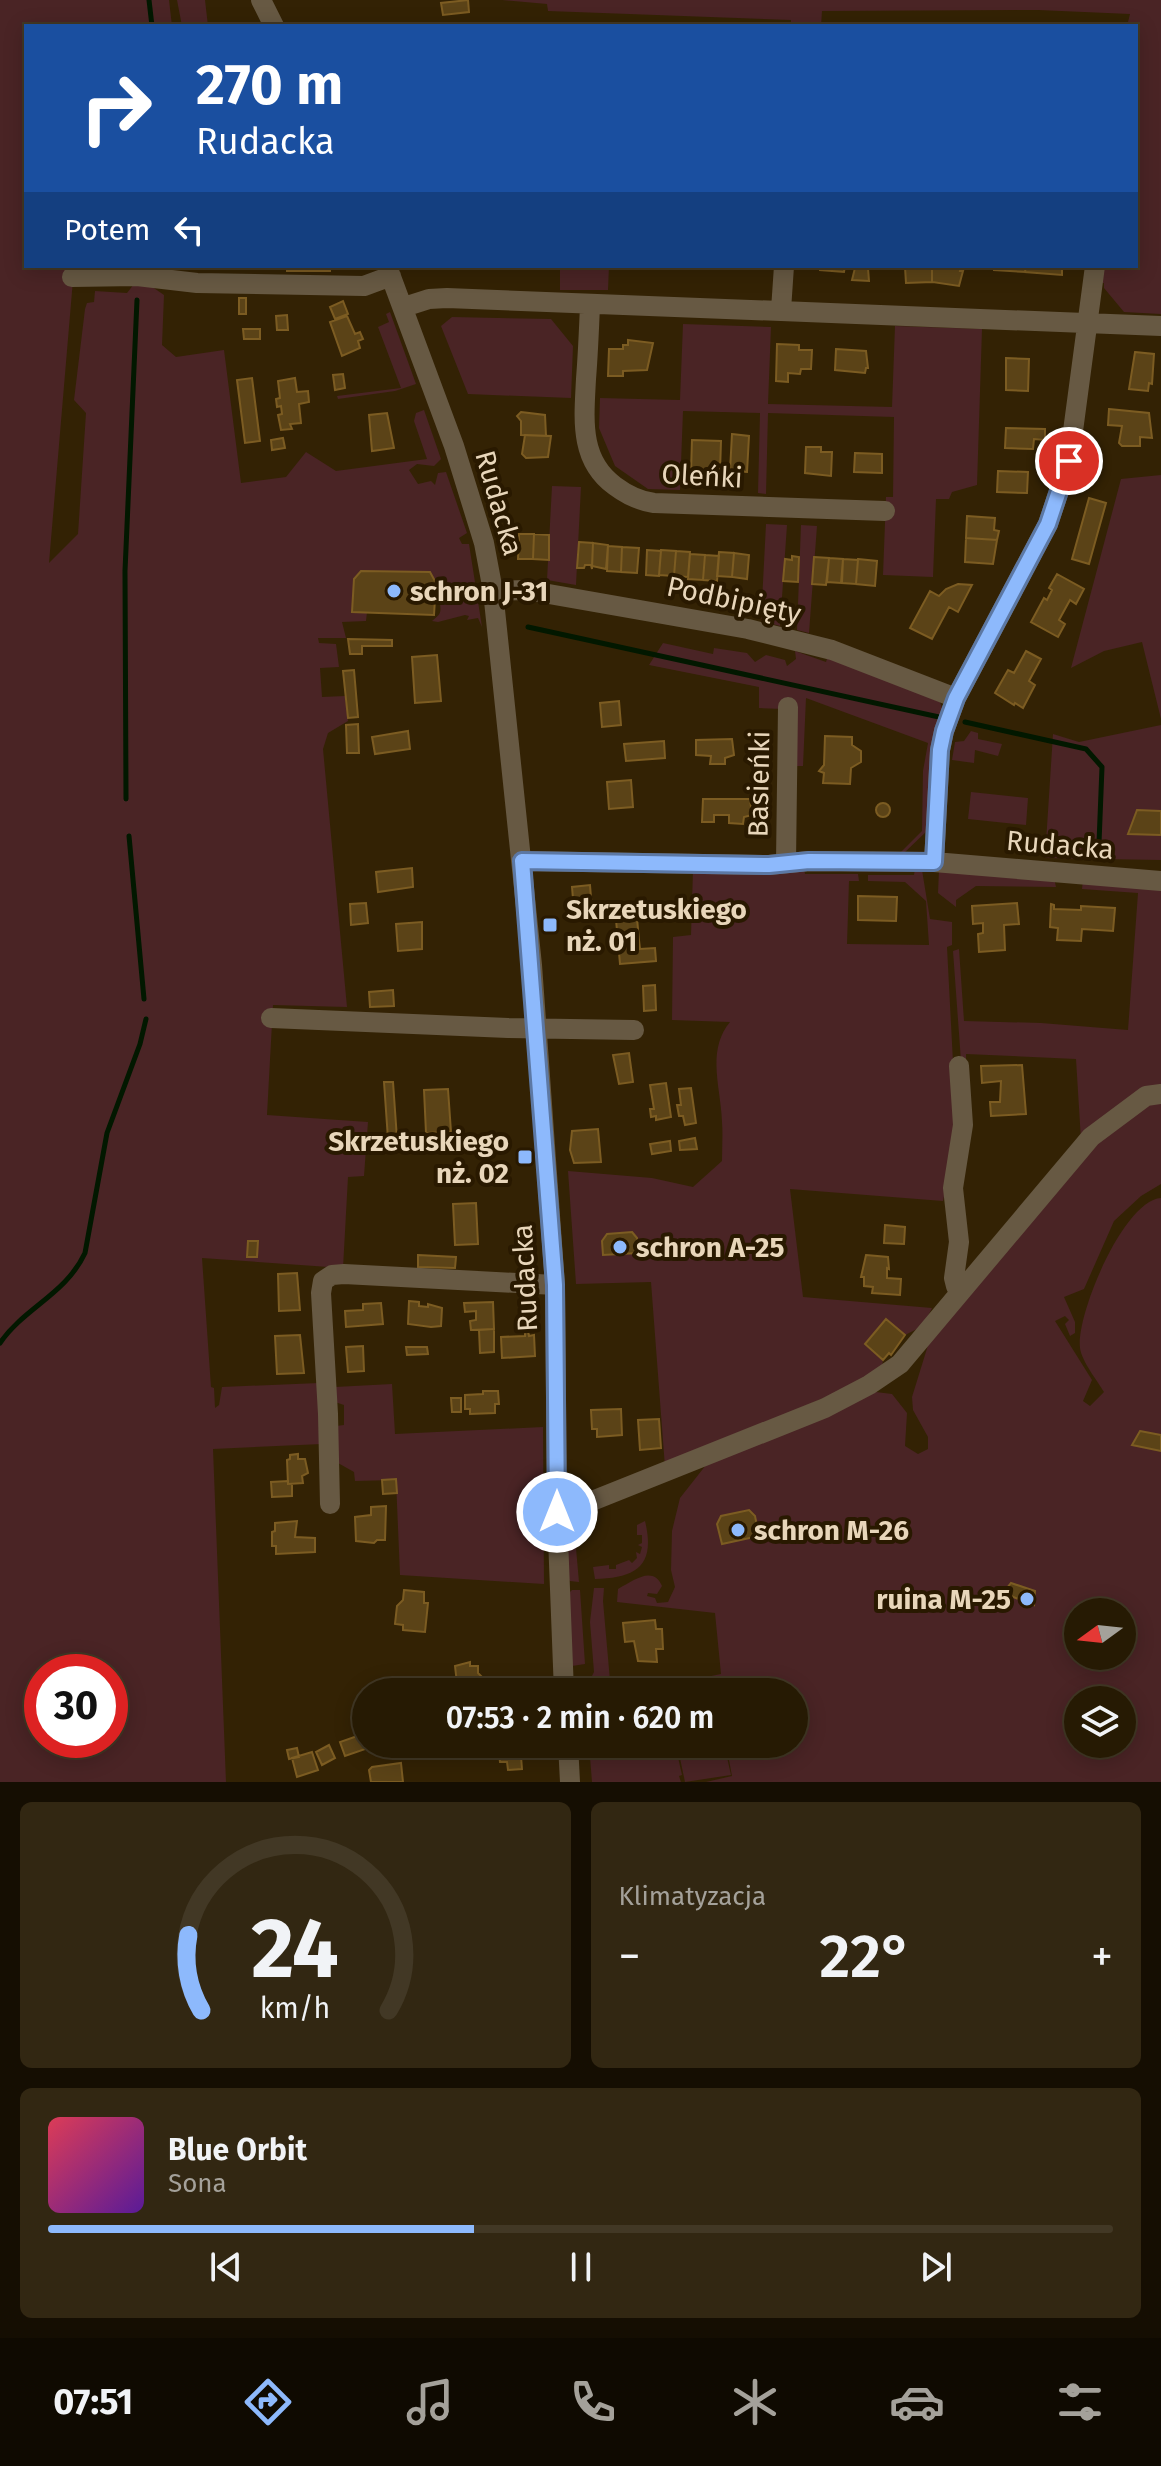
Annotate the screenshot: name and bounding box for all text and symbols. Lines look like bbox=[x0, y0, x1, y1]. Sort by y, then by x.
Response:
text: 270 m bbox=[196, 52, 343, 119]
icon: right bbox=[64, 56, 168, 160]
text: Rudacka bbox=[196, 120, 335, 164]
icon: left bbox=[167, 208, 211, 252]
text: Potem bbox=[64, 212, 151, 248]
pin bbox=[1035, 427, 1103, 495]
icon: arrive bbox=[1047, 439, 1091, 483]
street label: Rudacka bbox=[468, 447, 530, 559]
street label: Oleńki bbox=[661, 457, 743, 495]
street label: Podbipięty bbox=[664, 570, 804, 630]
place label: schron J-31 bbox=[410, 575, 548, 608]
marker: schron J-31 bbox=[385, 582, 403, 600]
street label: Basieńki bbox=[742, 730, 776, 838]
street label: Rudacka bbox=[1005, 824, 1115, 866]
place label: Skrzetuskiego nż. 01 bbox=[566, 893, 747, 958]
marker: Skrzetuskiego nż. 01 bbox=[541, 916, 559, 934]
place label: Skrzetuskiego nż. 02 bbox=[328, 1125, 509, 1190]
marker: Skrzetuskiego nż. 02 bbox=[516, 1148, 534, 1166]
street label: Rudacka bbox=[506, 1223, 544, 1333]
place label: schron A-25 bbox=[636, 1231, 784, 1264]
marker: schron A-25 bbox=[611, 1238, 629, 1256]
position arrow bbox=[515, 1470, 599, 1554]
place label: schron M-26 bbox=[754, 1514, 909, 1547]
marker: schron M-26 bbox=[729, 1521, 747, 1539]
place label: ruina M-25 bbox=[876, 1583, 1011, 1616]
marker: ruina M-25 bbox=[1018, 1590, 1036, 1608]
north arrow bbox=[1064, 1598, 1136, 1670]
map controls bbox=[1064, 1598, 1136, 1758]
speed limit sign: 30 bbox=[24, 1654, 128, 1758]
button: layers bbox=[1064, 1686, 1136, 1758]
text: 07:53 · 2 min · 620 m bbox=[446, 1700, 714, 1736]
text: Klimatyzacja bbox=[619, 1881, 766, 1912]
text: 24 bbox=[251, 1899, 339, 1999]
text: 22° bbox=[819, 1921, 912, 1993]
text: − bbox=[619, 1930, 641, 1983]
text: + bbox=[1091, 1930, 1113, 1983]
text: km/h bbox=[260, 1991, 331, 2026]
text: Blue Orbit bbox=[168, 2132, 307, 2168]
text: Sona bbox=[168, 2168, 227, 2199]
icon: previous bbox=[204, 2245, 248, 2289]
icon: pause bbox=[559, 2245, 603, 2289]
icon: next bbox=[914, 2245, 958, 2289]
icon: directions bbox=[240, 2374, 296, 2430]
icon: music bbox=[402, 2374, 458, 2430]
icon: phone bbox=[565, 2374, 621, 2430]
icon: climate bbox=[727, 2374, 783, 2430]
icon: car bbox=[889, 2374, 945, 2430]
icon: filters bbox=[1052, 2374, 1108, 2430]
text: 07:51 bbox=[53, 2380, 133, 2424]

